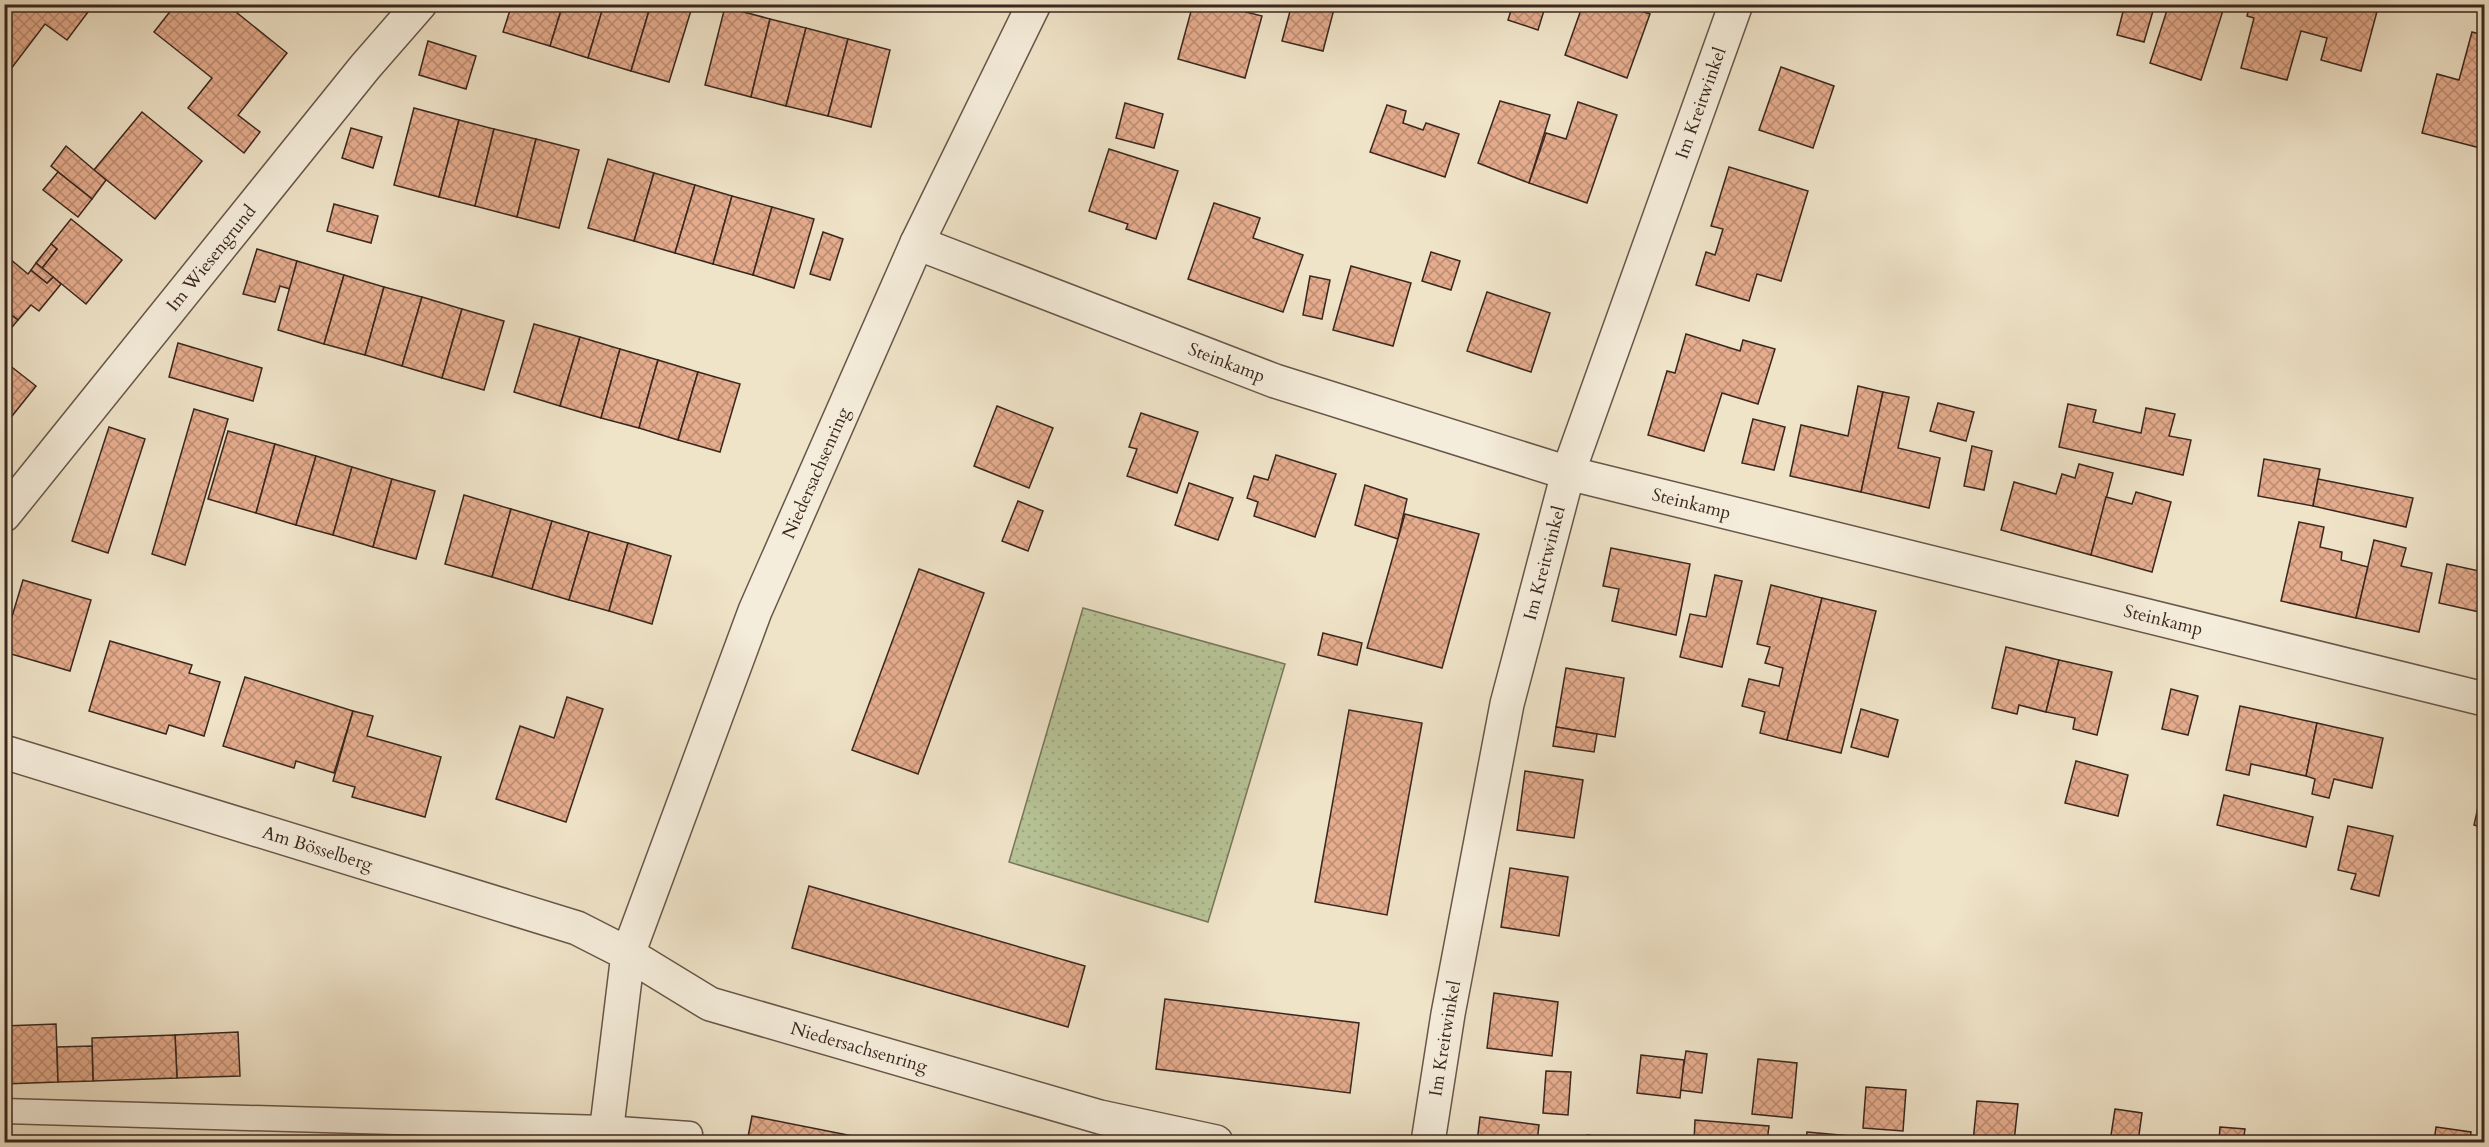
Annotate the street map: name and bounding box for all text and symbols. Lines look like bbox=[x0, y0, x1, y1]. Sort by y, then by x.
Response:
street label: Im Kreitwinkel bbox=[1669, 43, 1732, 162]
street label: Im Wiesengrund bbox=[160, 199, 262, 317]
street label: Steinkamp bbox=[1185, 336, 1269, 389]
street label: Niedersachsenring bbox=[776, 402, 856, 543]
street label: Steinkamp bbox=[1649, 482, 1734, 525]
street label: Im Kreitwinkel bbox=[1517, 503, 1571, 623]
street label: Steinkamp bbox=[2121, 598, 2205, 642]
street label: Am Bösselberg bbox=[259, 820, 377, 877]
street label: Im Kreitwinkel bbox=[1423, 978, 1467, 1098]
street label: Niedersachsenring bbox=[788, 1016, 931, 1079]

